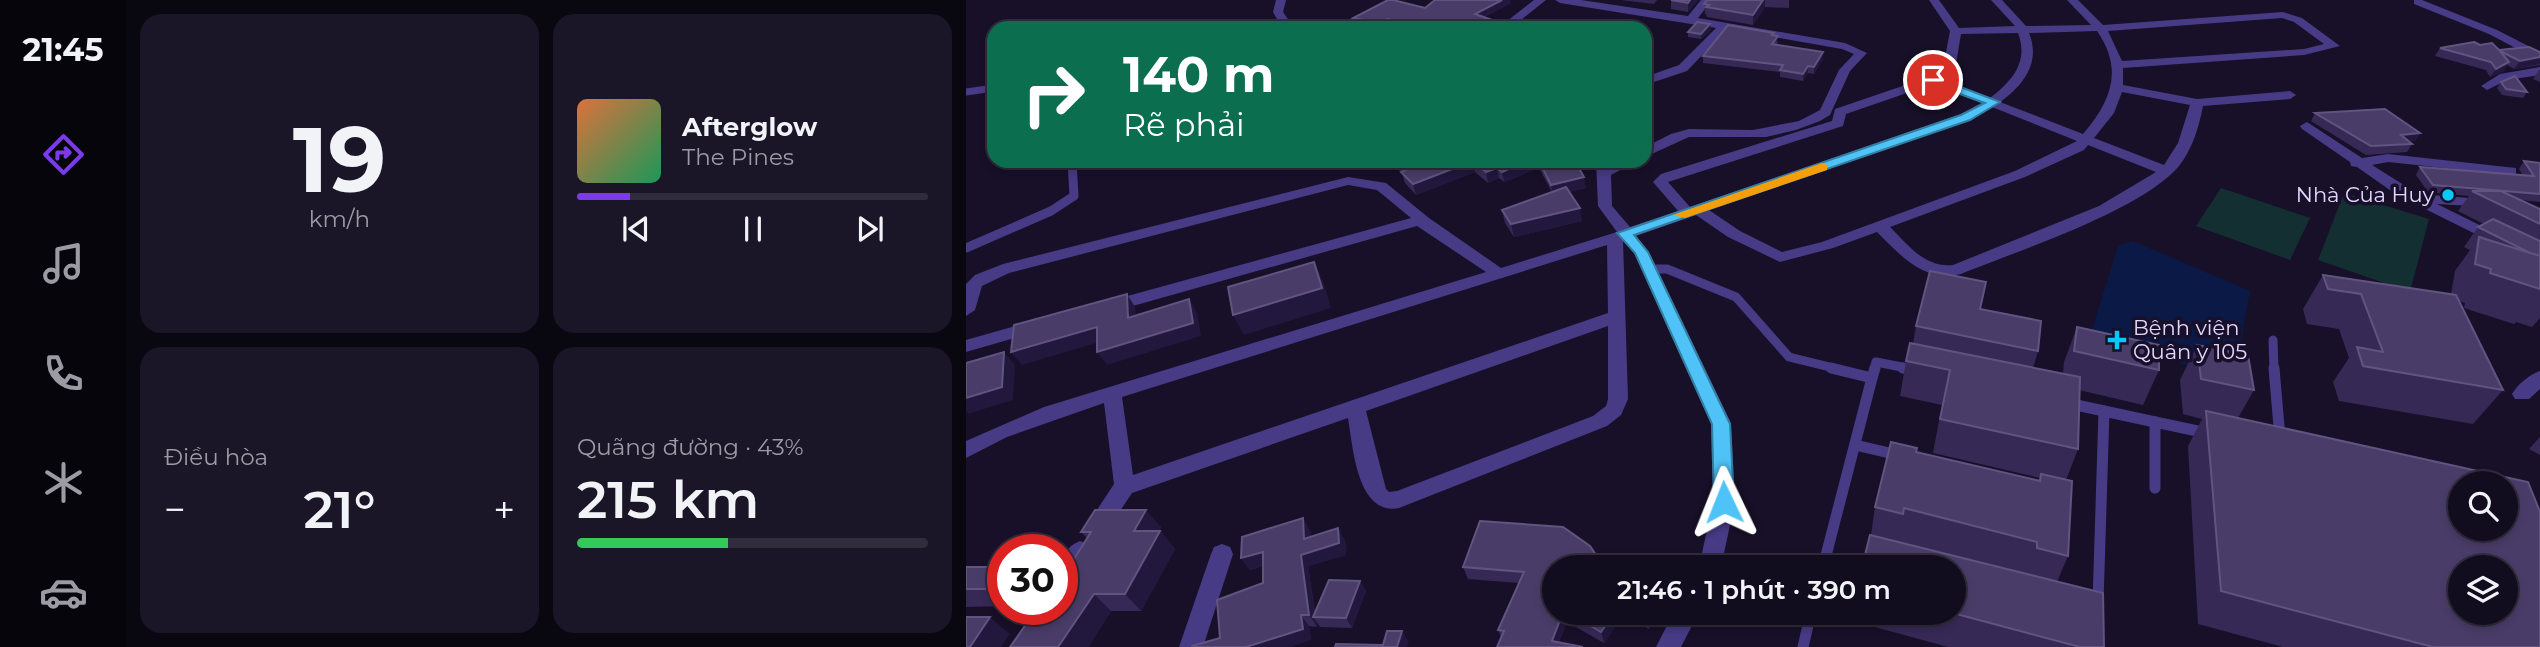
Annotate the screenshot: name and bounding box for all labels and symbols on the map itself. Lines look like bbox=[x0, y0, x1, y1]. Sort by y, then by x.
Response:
pin bbox=[1903, 50, 1963, 110]
place label: Nhà Của Huy bbox=[2296, 182, 2435, 207]
marker: Nhà Của Huy bbox=[2440, 187, 2456, 203]
place label: Bệnh viện Quân y 105 bbox=[2133, 315, 2247, 364]
marker: Bệnh viện Quân y 105 bbox=[2107, 330, 2127, 350]
position arrow bbox=[1687, 465, 1761, 539]
speed limit sign: 30 bbox=[987, 534, 1078, 625]

